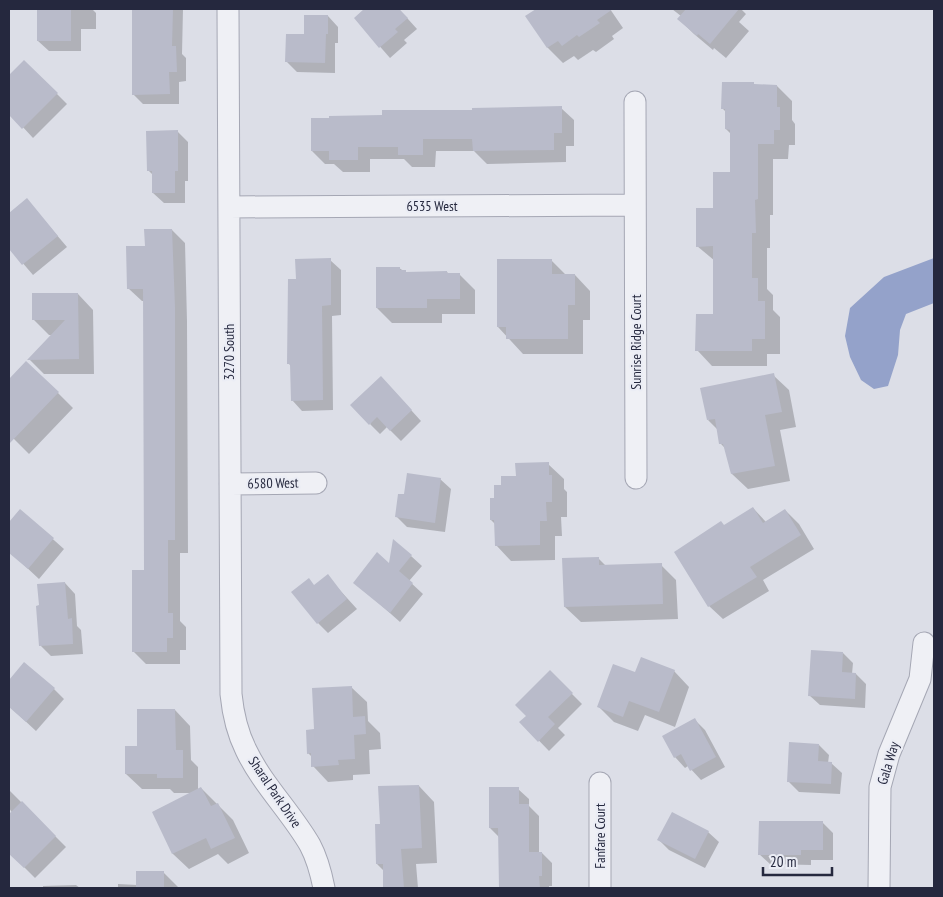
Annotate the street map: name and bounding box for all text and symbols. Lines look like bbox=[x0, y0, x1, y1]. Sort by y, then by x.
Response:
street label: 6535 West bbox=[406, 197, 458, 215]
street label: Sunrise Ridge Court bbox=[627, 294, 645, 390]
street label: 3270 South bbox=[220, 324, 238, 380]
street label: 6580 West bbox=[247, 474, 299, 492]
street label: Gala Way bbox=[873, 739, 903, 787]
street label: Sharal Park Drive bbox=[245, 753, 306, 831]
street label: Fanfare Court bbox=[591, 803, 609, 869]
scale bar bbox=[763, 844, 832, 876]
text: 20 m bbox=[770, 852, 796, 871]

